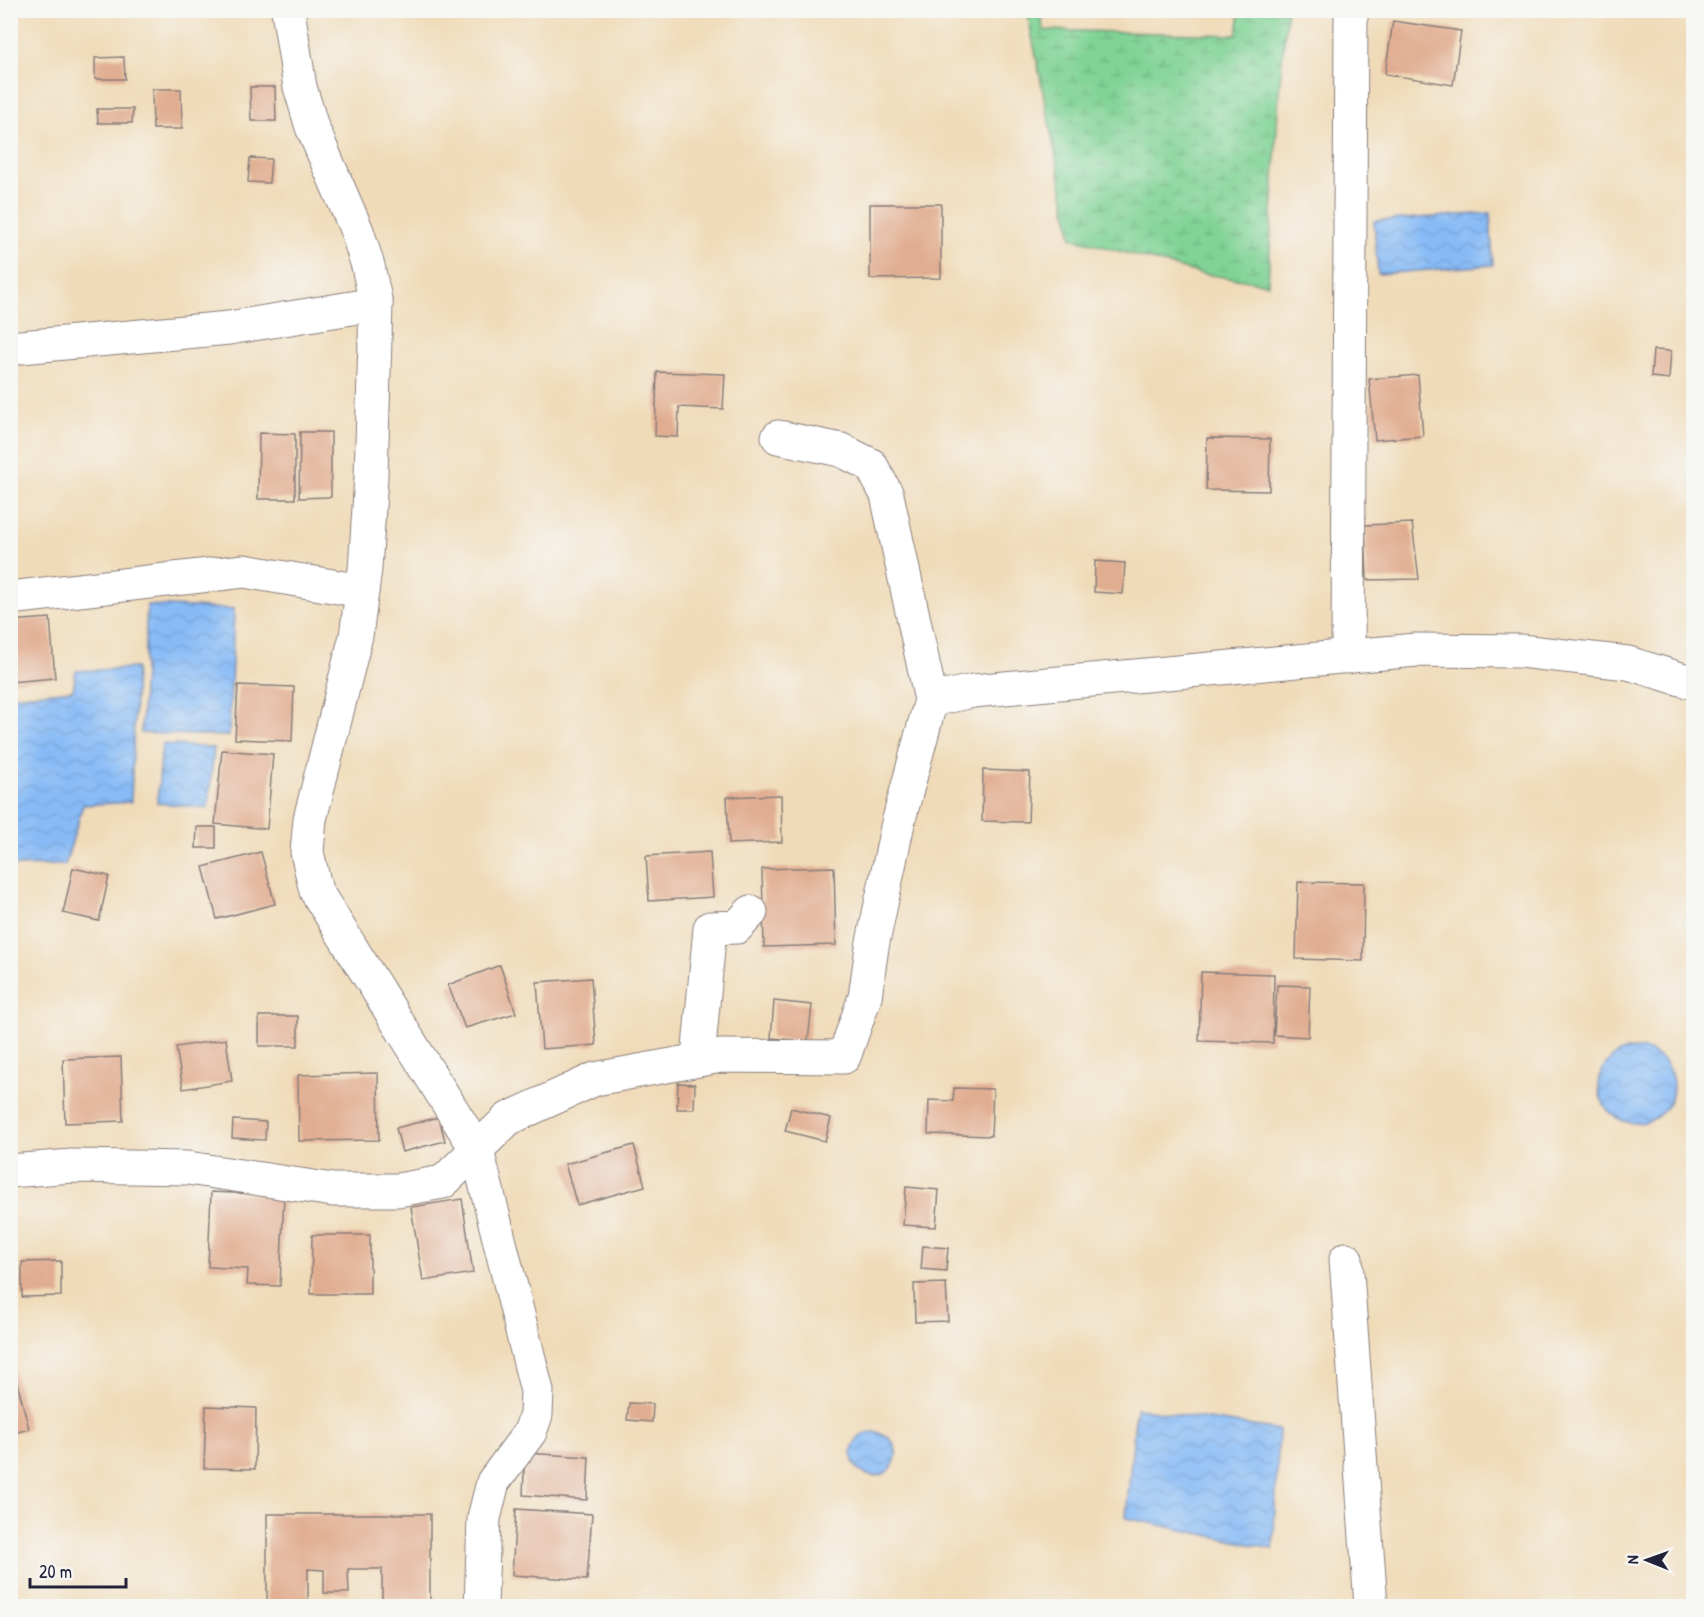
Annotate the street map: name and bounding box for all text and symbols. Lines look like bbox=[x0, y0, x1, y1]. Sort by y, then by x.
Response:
north arrow bbox=[1617, 1530, 1677, 1590]
scale bar bbox=[30, 1551, 126, 1589]
text: N bbox=[1621, 1555, 1643, 1564]
text: 20 m bbox=[39, 1559, 72, 1584]

